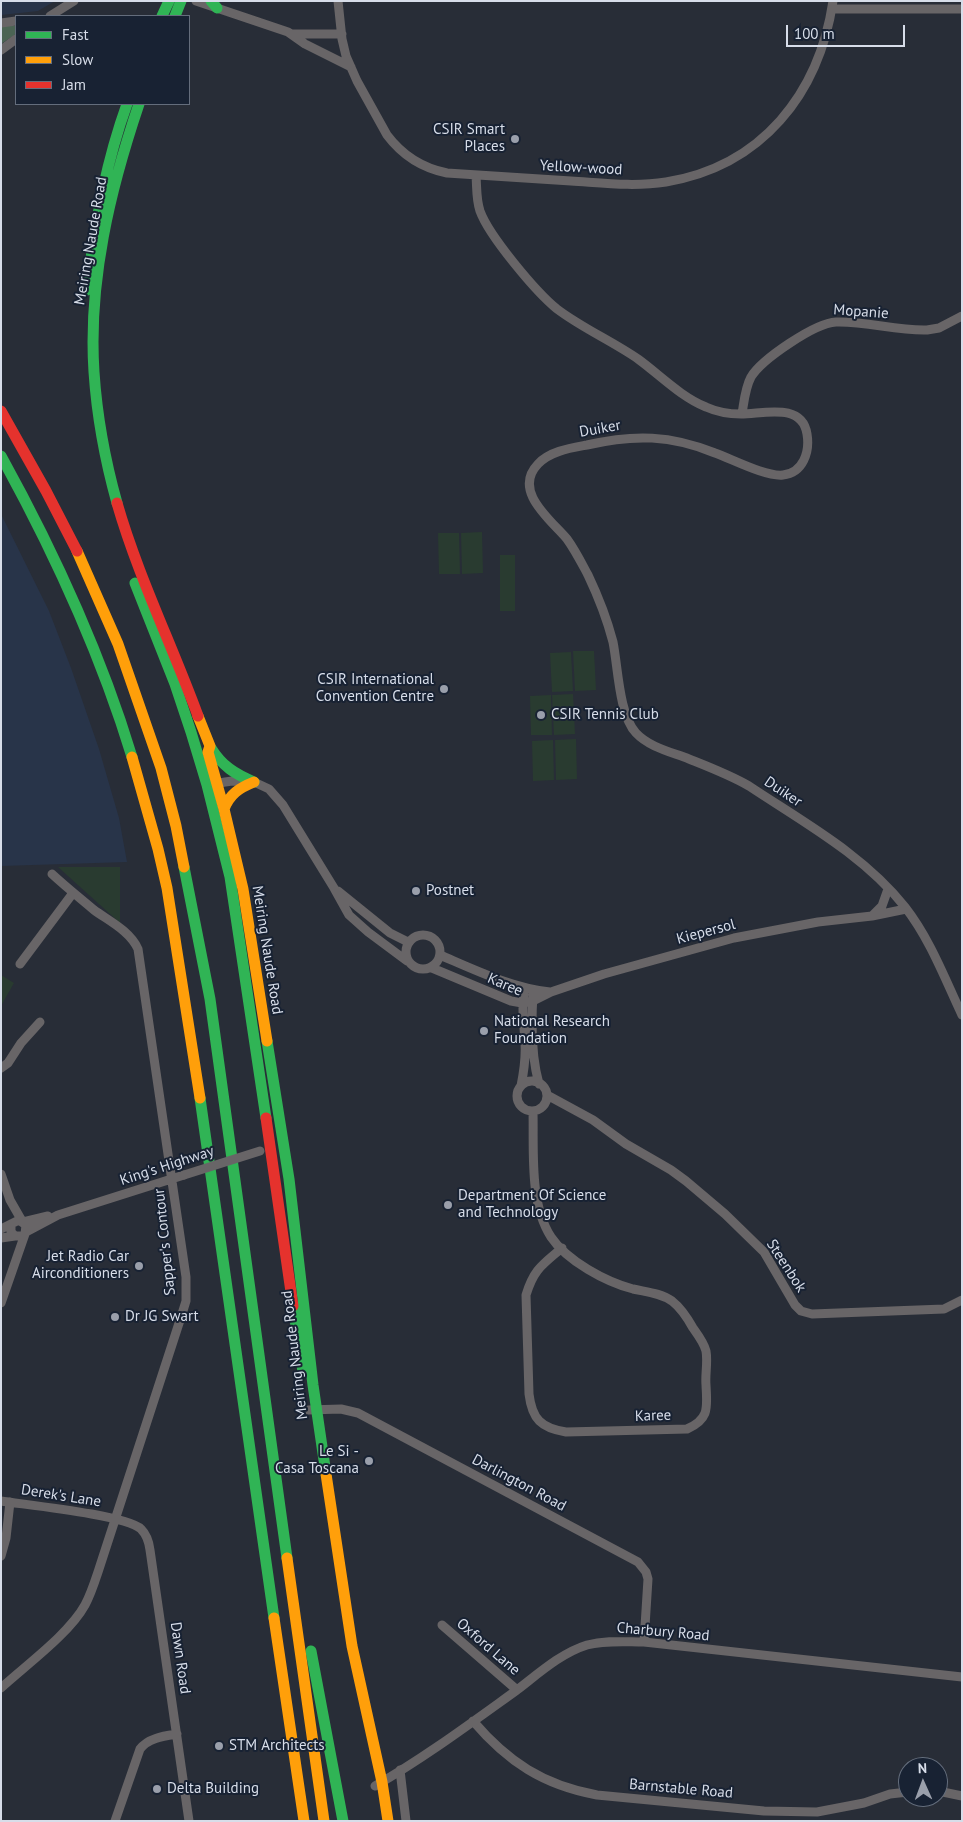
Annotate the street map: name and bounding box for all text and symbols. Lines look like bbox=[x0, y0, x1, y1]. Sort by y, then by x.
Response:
legend bbox=[15, 15, 190, 105]
scale bar bbox=[788, 15, 907, 47]
text: 100 m bbox=[794, 24, 835, 43]
text: Fast bbox=[62, 25, 89, 44]
text: Slow bbox=[62, 50, 93, 69]
text: Jam bbox=[62, 75, 86, 94]
place label: CSIR Smart Places bbox=[433, 121, 505, 156]
marker: CSIR Smart Places bbox=[509, 133, 521, 145]
street label: Yellow-wood bbox=[539, 157, 623, 179]
street label: Meiring Naude Road bbox=[71, 175, 111, 307]
street label: Mopanie bbox=[833, 301, 889, 323]
street label: Duiker bbox=[578, 417, 622, 441]
place label: CSIR International Convention Centre bbox=[316, 671, 434, 706]
marker: CSIR International Convention Centre bbox=[438, 683, 450, 695]
place label: CSIR Tennis Club bbox=[551, 706, 659, 724]
marker: CSIR Tennis Club bbox=[535, 709, 547, 721]
street label: Duiker bbox=[761, 773, 805, 811]
place label: Postnet bbox=[426, 882, 474, 900]
street label: Meiring Naude Road bbox=[248, 884, 286, 1016]
marker: Postnet bbox=[410, 885, 422, 897]
street label: Kiepersol bbox=[675, 915, 737, 949]
street label: Karee bbox=[485, 970, 525, 1000]
place label: National Research Foundation bbox=[494, 1013, 610, 1048]
marker: National Research Foundation bbox=[478, 1025, 490, 1037]
street label: King's Highway bbox=[118, 1142, 216, 1190]
place label: Department Of Science and Technology bbox=[458, 1187, 606, 1222]
street label: Sapper's Contour bbox=[150, 1188, 180, 1296]
marker: Department Of Science and Technology bbox=[442, 1199, 454, 1211]
street label: Steenbok bbox=[762, 1236, 810, 1296]
place label: Jet Radio Car Airconditioners bbox=[32, 1248, 129, 1283]
marker: Jet Radio Car Airconditioners bbox=[133, 1260, 145, 1272]
street label: Meiring Naude Road bbox=[278, 1289, 312, 1421]
place label: Dr JG Swart bbox=[125, 1308, 199, 1326]
marker: Dr JG Swart bbox=[109, 1311, 121, 1323]
street label: Karee bbox=[635, 1406, 671, 1426]
place label: Le Si - Casa Toscana bbox=[275, 1443, 359, 1478]
street label: Darlington Road bbox=[469, 1451, 569, 1515]
marker: Le Si - Casa Toscana bbox=[363, 1455, 375, 1467]
street label: Derek's Lane bbox=[20, 1481, 102, 1511]
street label: Oxford Lane bbox=[453, 1615, 523, 1679]
street label: Charbury Road bbox=[616, 1619, 710, 1645]
street label: Dawn Road bbox=[166, 1621, 194, 1695]
place label: STM Architects bbox=[229, 1737, 325, 1755]
marker: STM Architects bbox=[213, 1740, 225, 1752]
north arrow bbox=[898, 1757, 948, 1807]
text: N bbox=[918, 1759, 927, 1777]
street label: Barnstable Road bbox=[628, 1775, 734, 1803]
place label: Delta Building bbox=[167, 1780, 259, 1798]
marker: Delta Building bbox=[151, 1783, 163, 1795]

